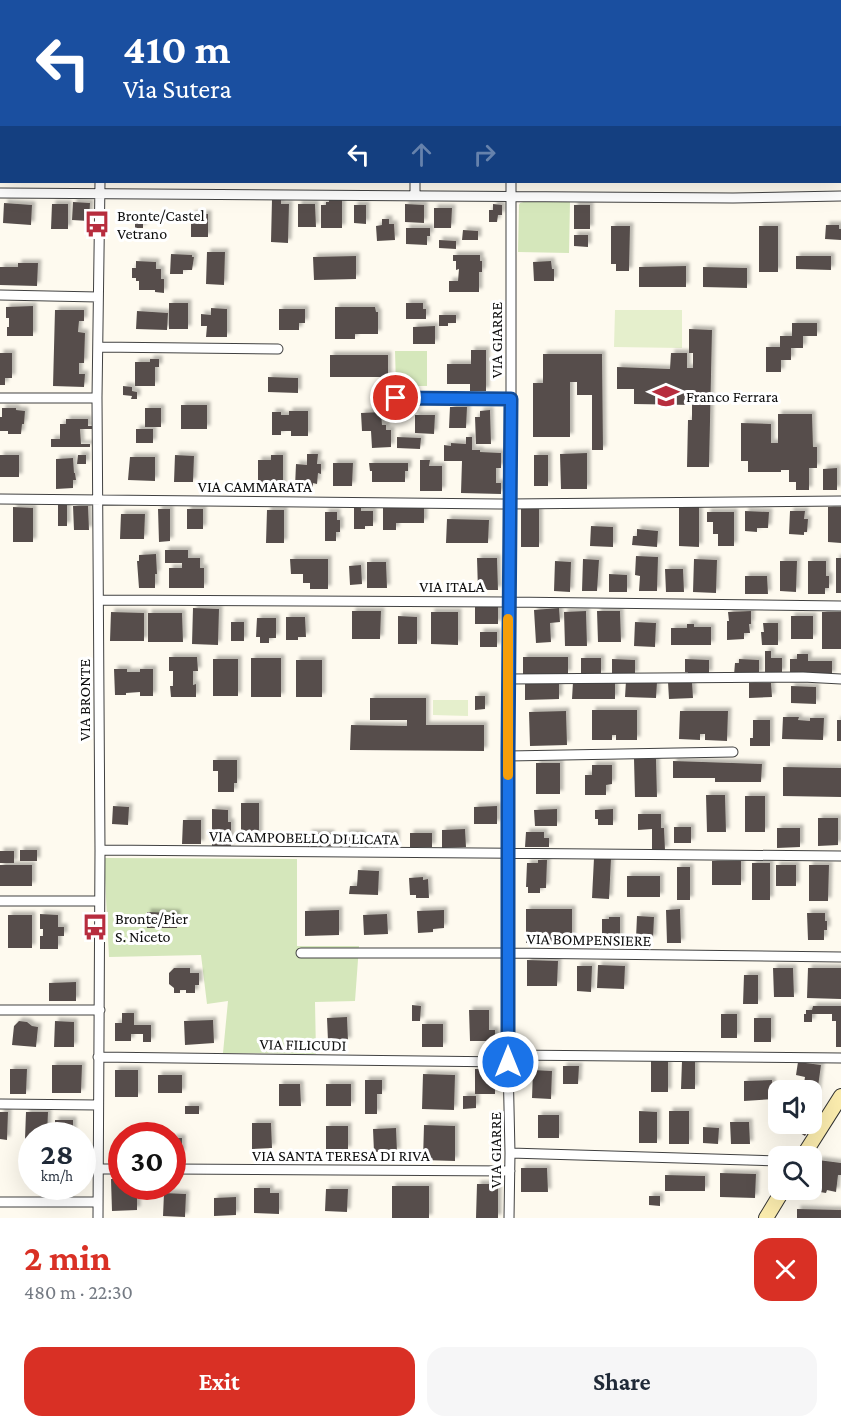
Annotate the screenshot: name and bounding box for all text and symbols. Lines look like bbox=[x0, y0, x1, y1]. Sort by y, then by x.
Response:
icon: left bbox=[24, 24, 102, 102]
text: 410 m bbox=[123, 25, 231, 72]
text: Via Sutera bbox=[123, 74, 232, 104]
icon: left bbox=[342, 138, 375, 171]
icon: ahead bbox=[405, 138, 438, 171]
icon: right bbox=[468, 138, 501, 171]
place label: Bronte/Castel Vetrano bbox=[117, 207, 205, 242]
bus stop icon: Bronte/Castel Vetrano bbox=[82, 209, 112, 239]
street label: VIA GIARRE bbox=[488, 301, 505, 378]
pin bbox=[370, 372, 421, 423]
icon: arrive bbox=[379, 381, 412, 414]
school or university icon: Franco Ferrara bbox=[651, 381, 681, 411]
place label: Franco Ferrara bbox=[686, 388, 779, 405]
street label: VIA CAMMARATA bbox=[198, 478, 313, 495]
street label: VIA ITALA bbox=[419, 578, 486, 595]
street label: VIA BRONTE bbox=[76, 659, 93, 741]
street label: VIA CAMPOBELLO DI LICATA bbox=[209, 827, 400, 848]
place label: Bronte/Pier S. Niceto bbox=[115, 910, 189, 945]
bus stop icon: Bronte/Pier S. Niceto bbox=[80, 912, 110, 942]
street label: VIA BOMPENSIERE bbox=[527, 930, 652, 949]
position arrow bbox=[476, 1030, 540, 1094]
street label: VIA FILICUDI bbox=[259, 1035, 347, 1054]
map controls bbox=[768, 1080, 822, 1200]
button: sound bbox=[768, 1080, 822, 1134]
street label: VIA GIARRE bbox=[487, 1111, 504, 1188]
speed limit sign: 30 bbox=[108, 1122, 186, 1200]
text: 28 bbox=[41, 1137, 73, 1170]
button: search bbox=[768, 1146, 822, 1200]
street label: VIA SANTA TERESA DI RIVA bbox=[252, 1147, 431, 1164]
text: km/h bbox=[41, 1168, 73, 1184]
text: 2 min bbox=[24, 1238, 111, 1278]
button: close bbox=[754, 1238, 817, 1301]
text: 480 m · 22:30 bbox=[24, 1281, 133, 1303]
button: Exit bbox=[24, 1347, 415, 1416]
button: Share bbox=[427, 1347, 817, 1416]

